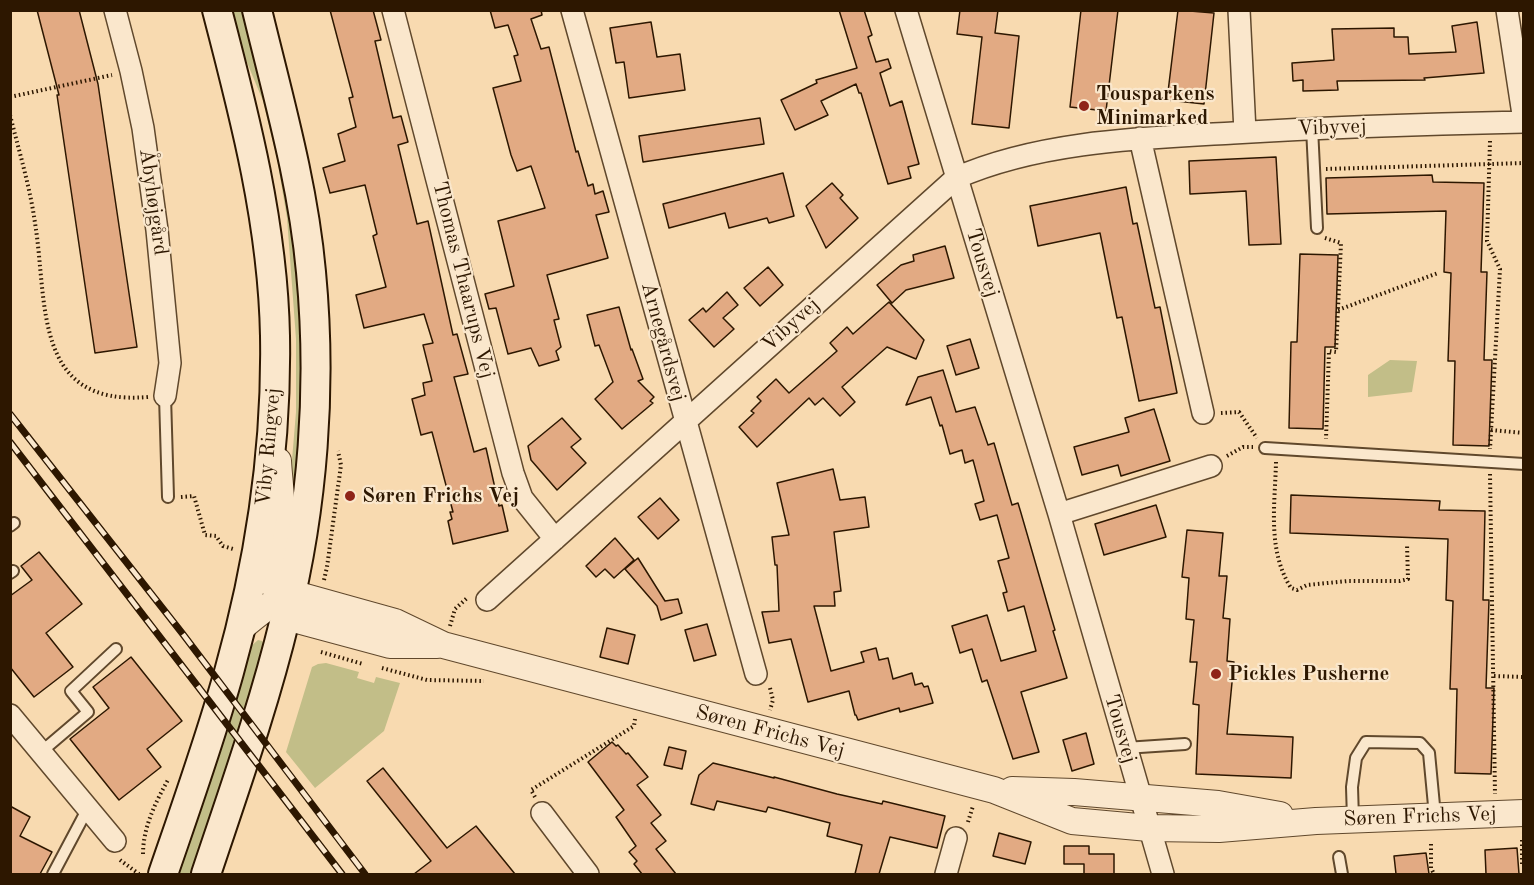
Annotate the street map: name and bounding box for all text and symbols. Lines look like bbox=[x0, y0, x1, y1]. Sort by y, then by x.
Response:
place label: Tousparkens Minimarked bbox=[1096, 81, 1214, 131]
marker: Tousparkens Minimarked bbox=[1077, 99, 1091, 113]
street label: Vibyvej bbox=[1297, 114, 1367, 142]
street label: Åbyhøjgård bbox=[133, 147, 173, 257]
street label: Thomas Thaarups Vej bbox=[426, 179, 500, 381]
street label: Tousvej bbox=[960, 225, 1004, 301]
street label: Arnegårdsvej bbox=[635, 280, 691, 404]
street label: Vibyvej bbox=[757, 292, 825, 358]
street label: Viby Ringvej bbox=[251, 387, 287, 507]
place label: Søren Frichs Vej bbox=[362, 483, 519, 509]
marker: Søren Frichs Vej bbox=[343, 489, 357, 503]
place label: Pickles Pusherne bbox=[1228, 661, 1390, 687]
marker: Pickles Pusherne bbox=[1209, 667, 1223, 681]
street label: Tousvej bbox=[1098, 691, 1142, 767]
street label: Søren Frichs Vej bbox=[693, 700, 847, 764]
street label: Søren Frichs Vej bbox=[1343, 802, 1497, 832]

